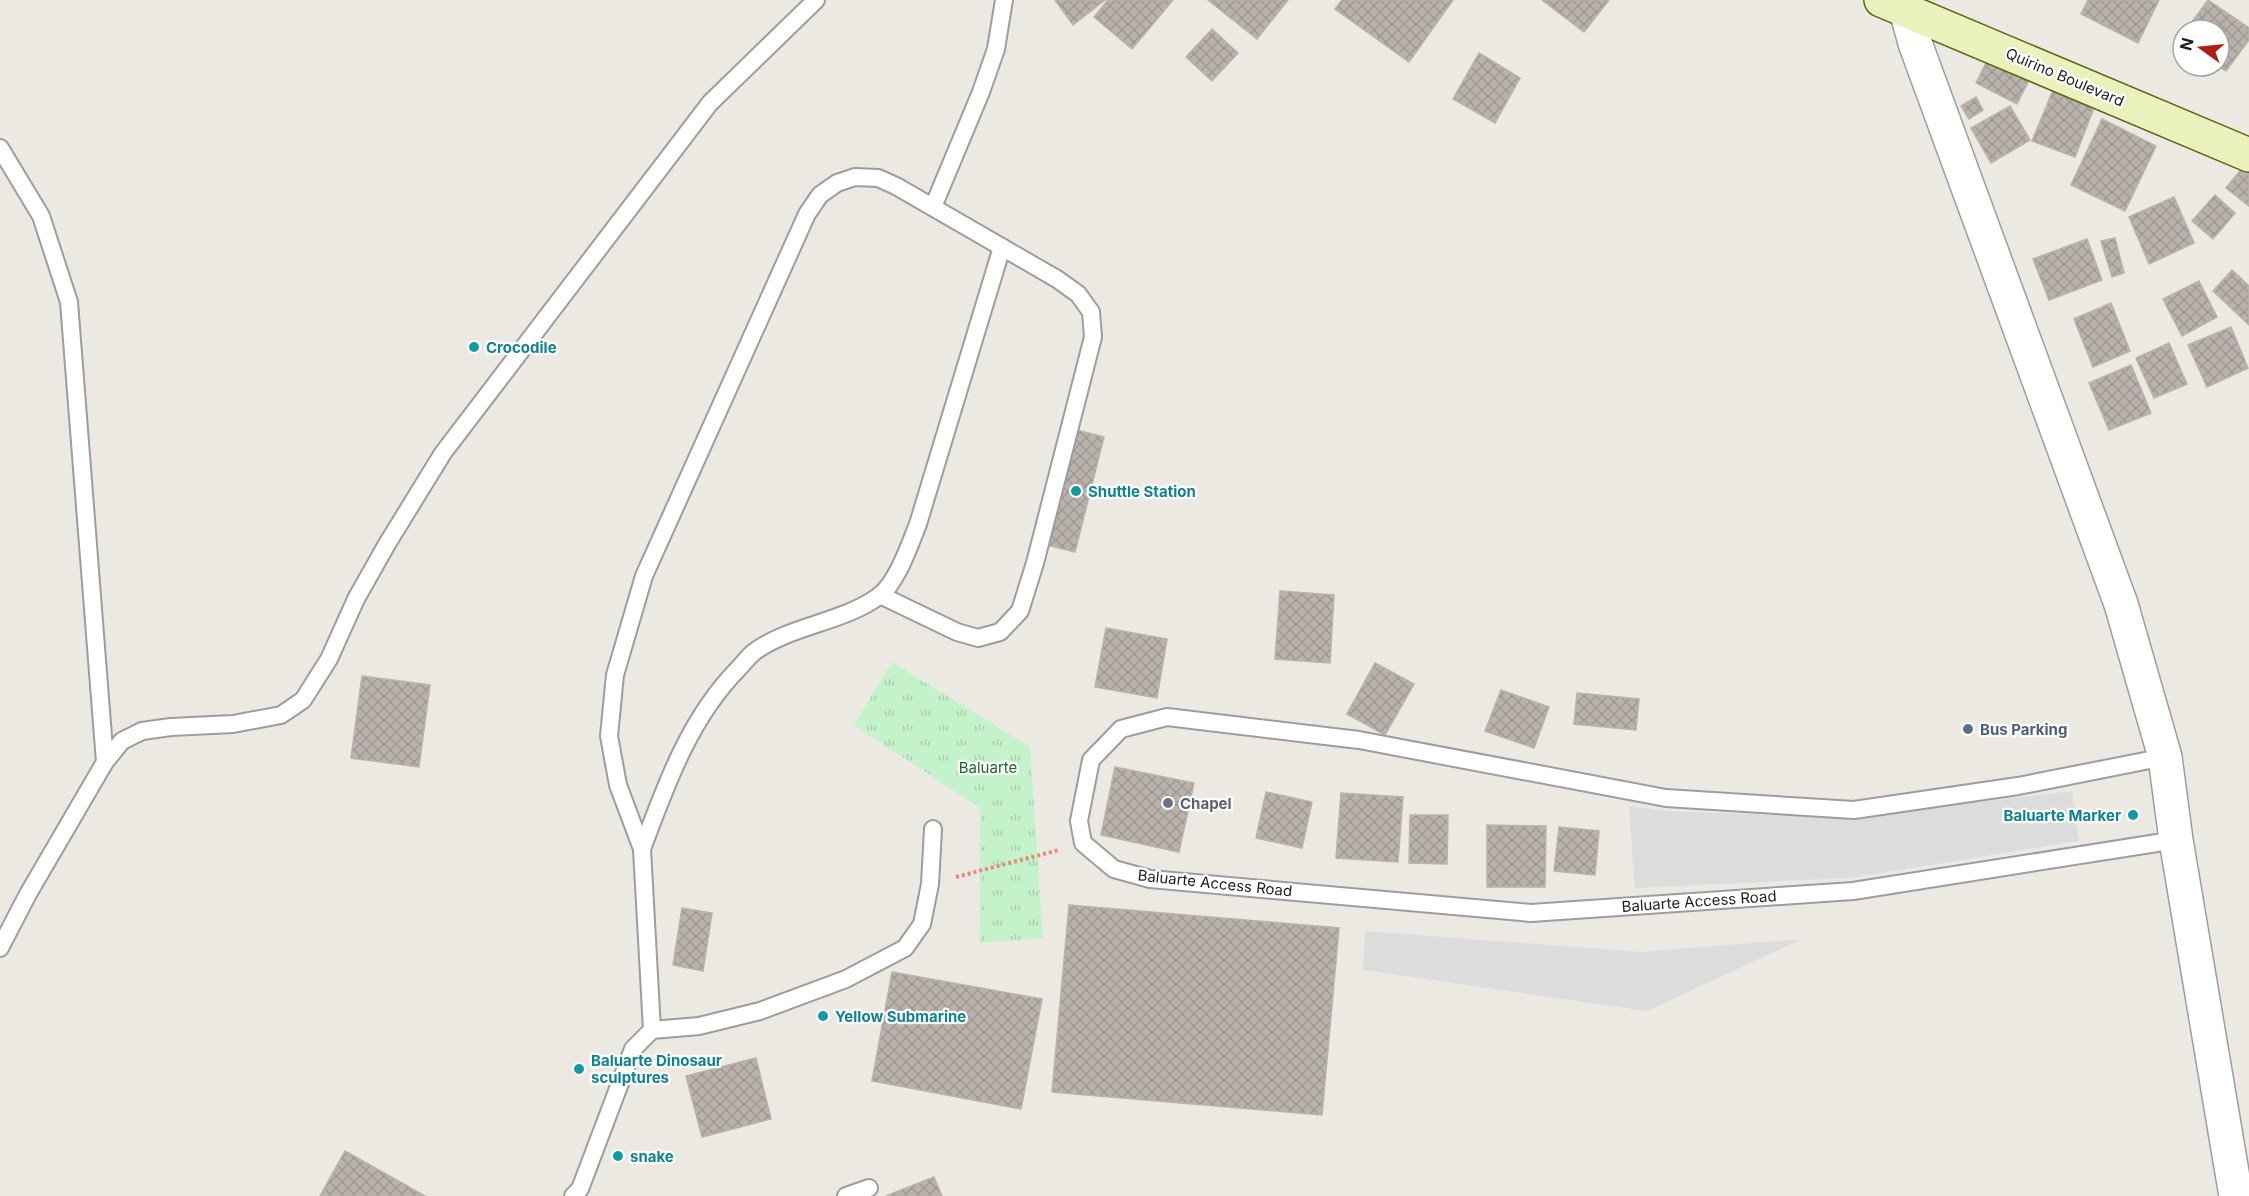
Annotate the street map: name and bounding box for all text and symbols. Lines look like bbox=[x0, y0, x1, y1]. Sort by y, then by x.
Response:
north arrow bbox=[2171, 18, 2231, 78]
text: N bbox=[2175, 36, 2198, 53]
street label: Quirino Boulevard bbox=[2003, 44, 2127, 110]
place label: Crocodile bbox=[486, 338, 557, 357]
marker: Crocodile bbox=[467, 340, 481, 354]
place label: Shuttle Station bbox=[1088, 482, 1196, 501]
marker: Shuttle Station bbox=[1069, 484, 1083, 498]
place label: Bus Parking bbox=[1980, 720, 2067, 739]
marker: Bus Parking bbox=[1961, 722, 1975, 736]
park label: Baluarte bbox=[959, 758, 1017, 777]
place label: Chapel bbox=[1180, 794, 1232, 813]
marker: Chapel bbox=[1161, 796, 1175, 810]
place label: Baluarte Marker bbox=[2004, 806, 2121, 825]
marker: Baluarte Marker bbox=[2126, 808, 2140, 822]
street label: Baluarte Access Road bbox=[1137, 865, 1293, 901]
street label: Baluarte Access Road bbox=[1621, 886, 1777, 916]
place label: Yellow Submarine bbox=[835, 1007, 966, 1026]
marker: Yellow Submarine bbox=[816, 1009, 830, 1023]
place label: Baluarte Dinosaur sculptures bbox=[591, 1051, 722, 1087]
marker: Baluarte Dinosaur sculptures bbox=[572, 1062, 586, 1076]
place label: snake bbox=[630, 1147, 674, 1166]
marker: snake bbox=[611, 1149, 625, 1163]

